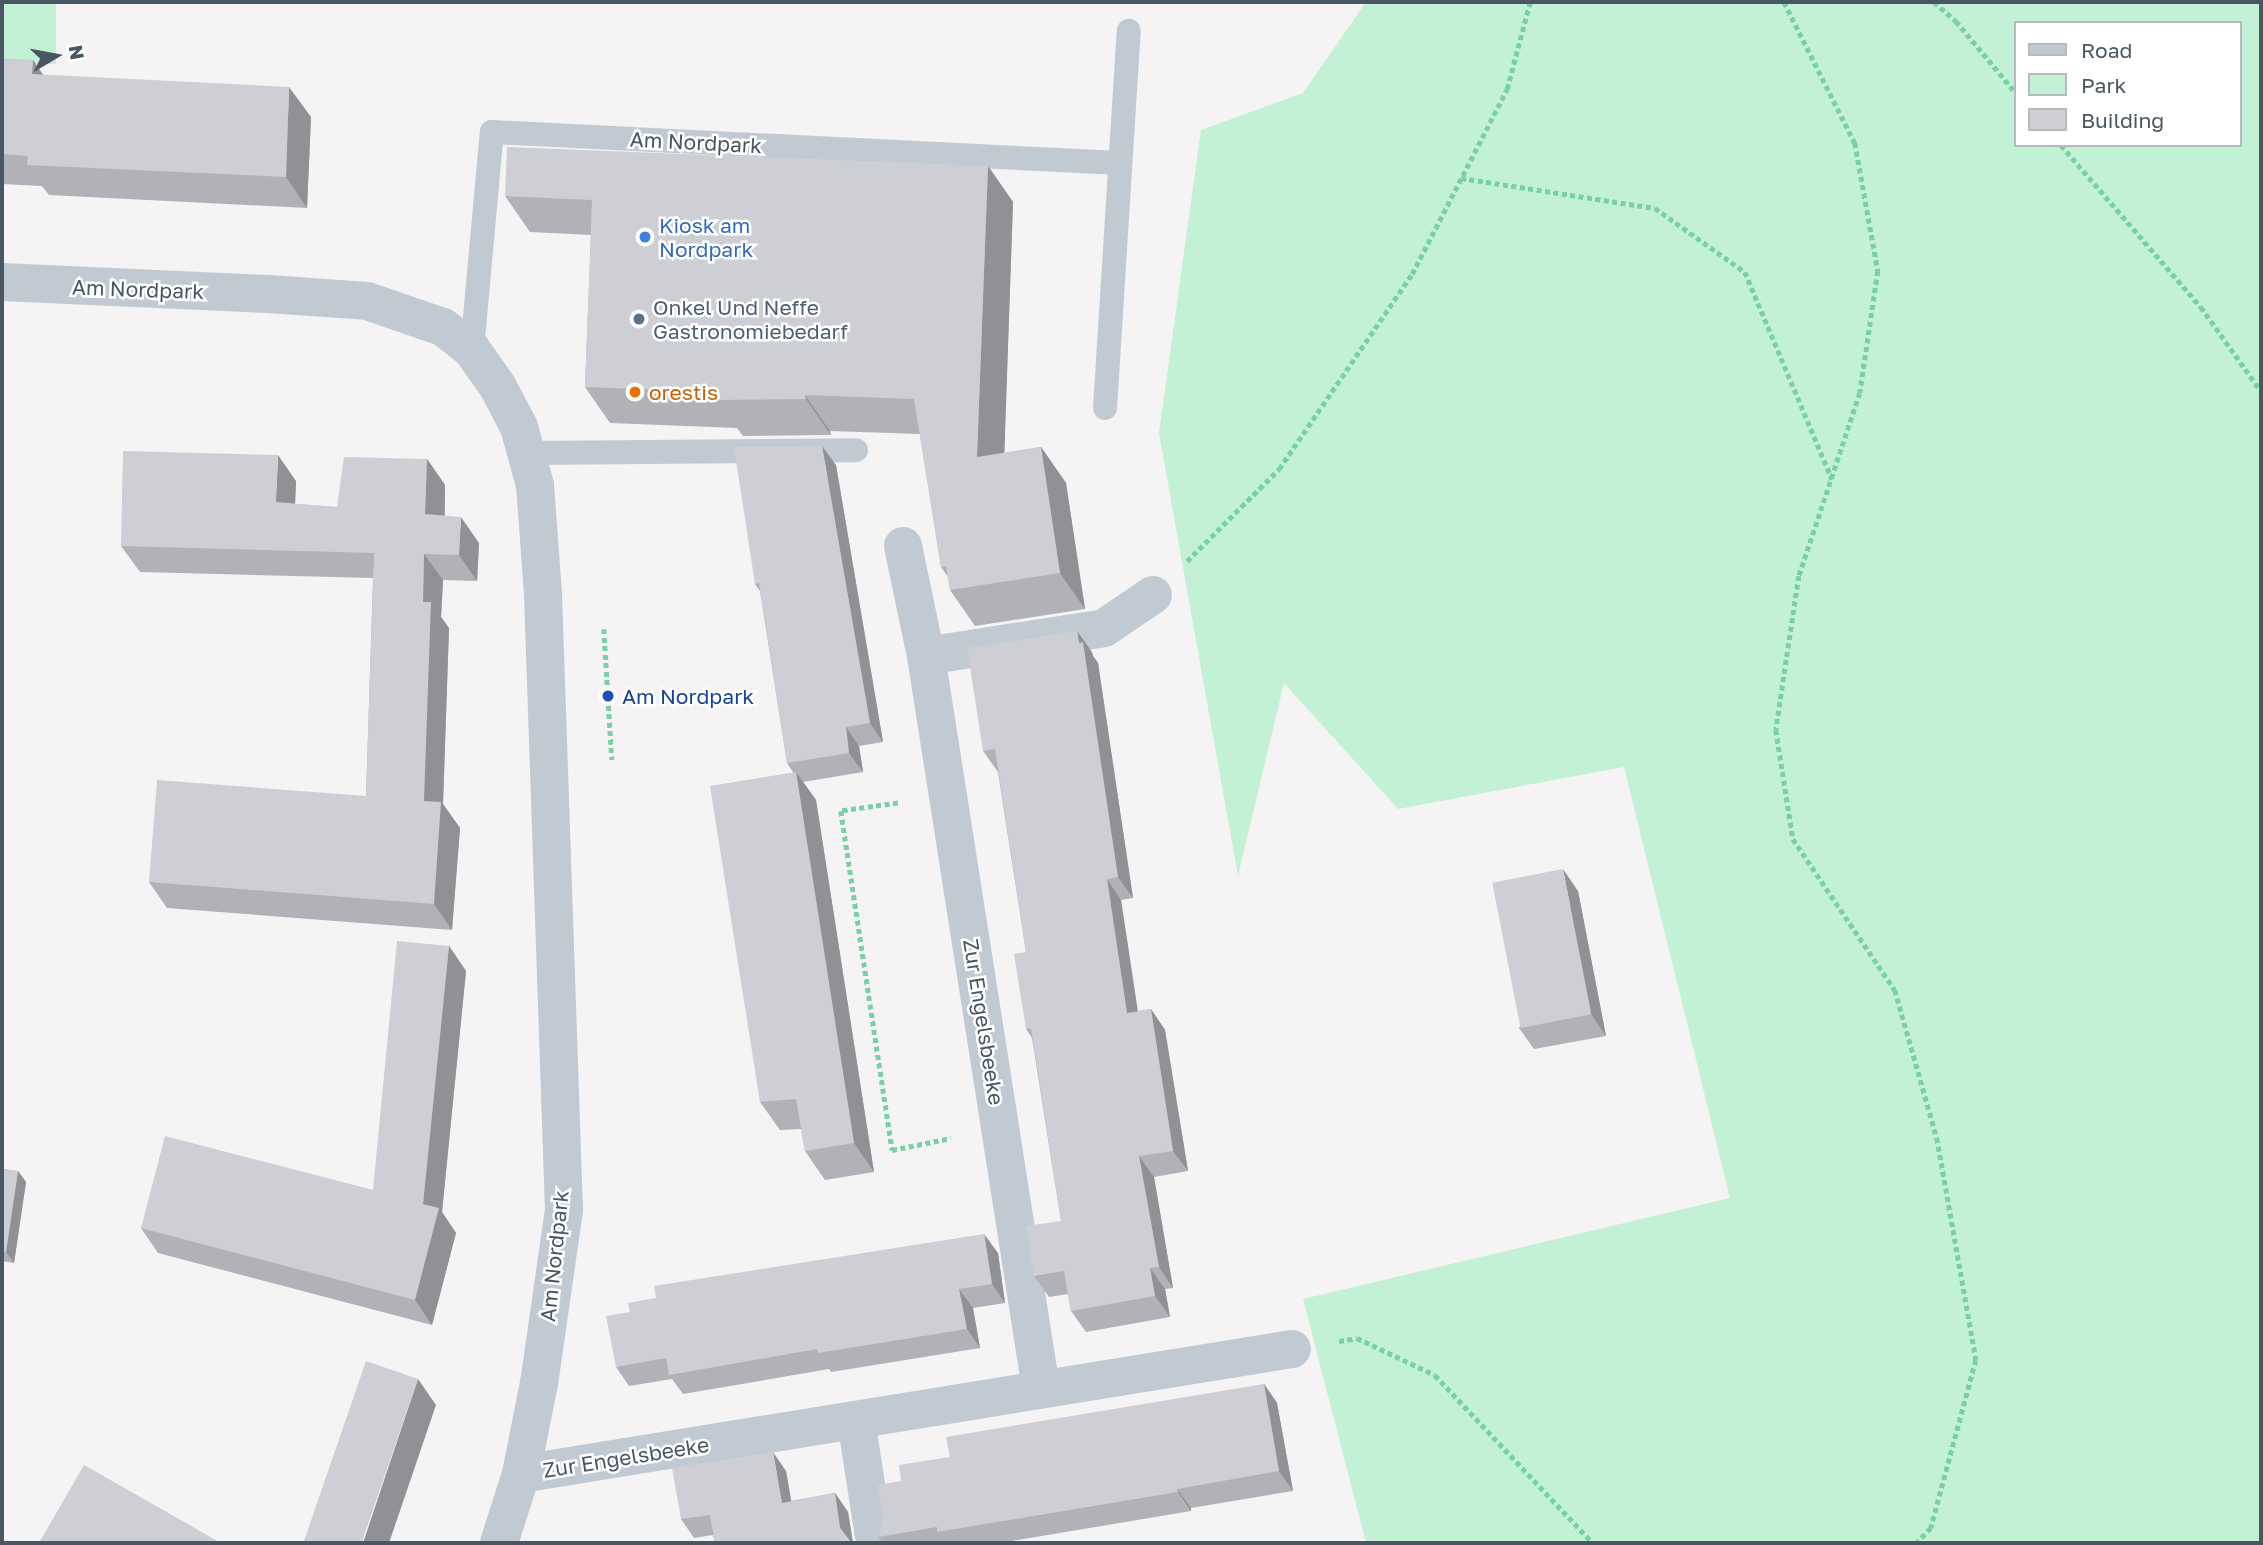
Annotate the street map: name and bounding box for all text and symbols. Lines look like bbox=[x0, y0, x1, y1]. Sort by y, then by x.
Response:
north arrow bbox=[21, 21, 91, 91]
legend bbox=[2014, 21, 2242, 147]
text: Road bbox=[2081, 37, 2132, 63]
text: N bbox=[65, 43, 90, 61]
text: Park bbox=[2081, 72, 2126, 98]
text: Building bbox=[2081, 107, 2164, 133]
street label: Am Nordpark bbox=[629, 126, 763, 158]
place label: Kiosk am Nordpark bbox=[659, 212, 753, 262]
marker: Kiosk am Nordpark bbox=[637, 229, 653, 245]
street label: Am Nordpark bbox=[72, 274, 204, 304]
place label: Onkel Und Neffe Gastronomiebedarf bbox=[653, 294, 848, 344]
marker: Onkel Und Neffe Gastronomiebedarf bbox=[631, 311, 647, 327]
place label: orestis bbox=[649, 379, 718, 405]
marker: orestis bbox=[627, 384, 643, 400]
place label: Am Nordpark bbox=[622, 683, 754, 709]
marker: Am Nordpark bbox=[600, 688, 616, 704]
street label: Zur Engelsbeeke bbox=[958, 937, 1010, 1107]
street label: Am Nordpark bbox=[535, 1189, 573, 1323]
street label: Zur Engelsbeeke bbox=[541, 1431, 711, 1483]

